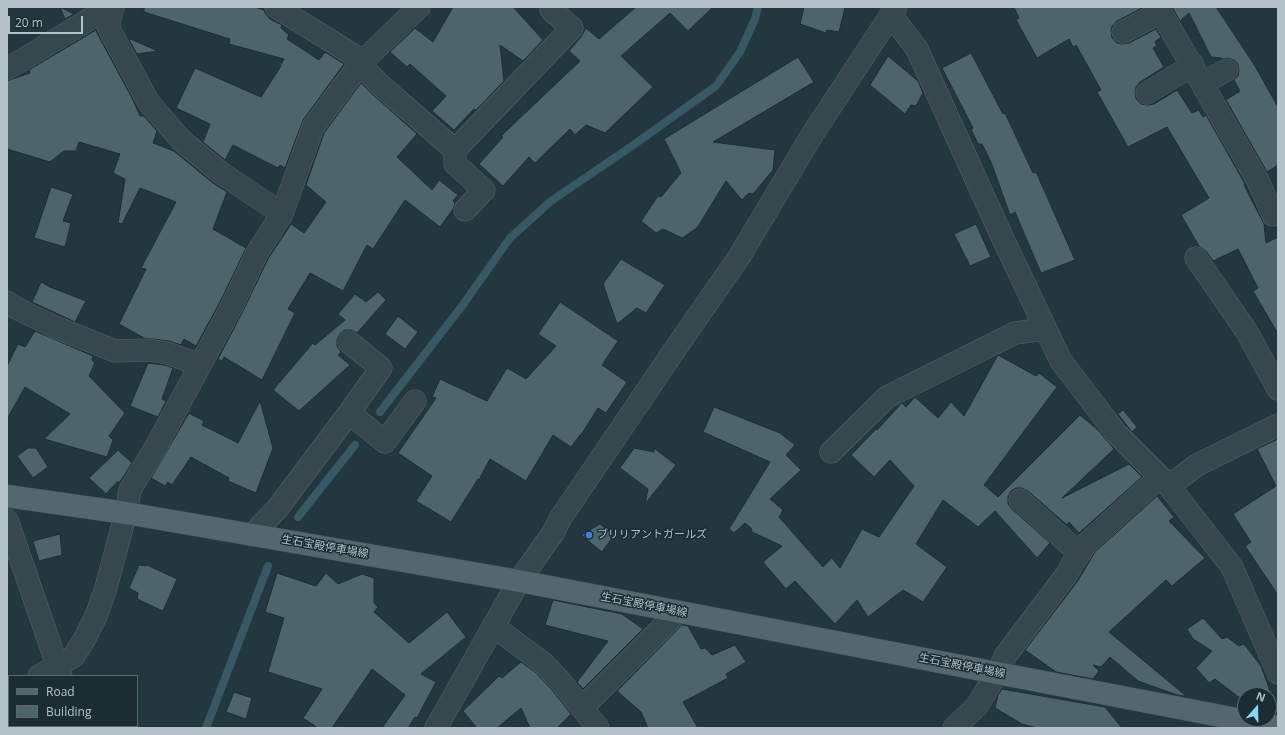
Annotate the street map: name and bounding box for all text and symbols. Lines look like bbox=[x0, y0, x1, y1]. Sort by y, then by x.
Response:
scale bar bbox=[10, 8, 85, 34]
text: 20 m bbox=[15, 14, 43, 31]
place label: ブリリアントガールズ bbox=[597, 528, 707, 542]
marker: ブリリアントガールズ bbox=[584, 530, 594, 540]
street label: 生石宝殿停車場線 bbox=[281, 533, 369, 561]
street label: 生石宝殿停車場線 bbox=[600, 590, 688, 620]
street label: 生石宝殿停車場線 bbox=[918, 651, 1006, 681]
legend bbox=[8, 675, 138, 727]
text: Road bbox=[46, 683, 75, 700]
north arrow bbox=[1237, 687, 1277, 727]
text: N bbox=[1254, 688, 1268, 705]
text: Building bbox=[46, 703, 91, 720]

